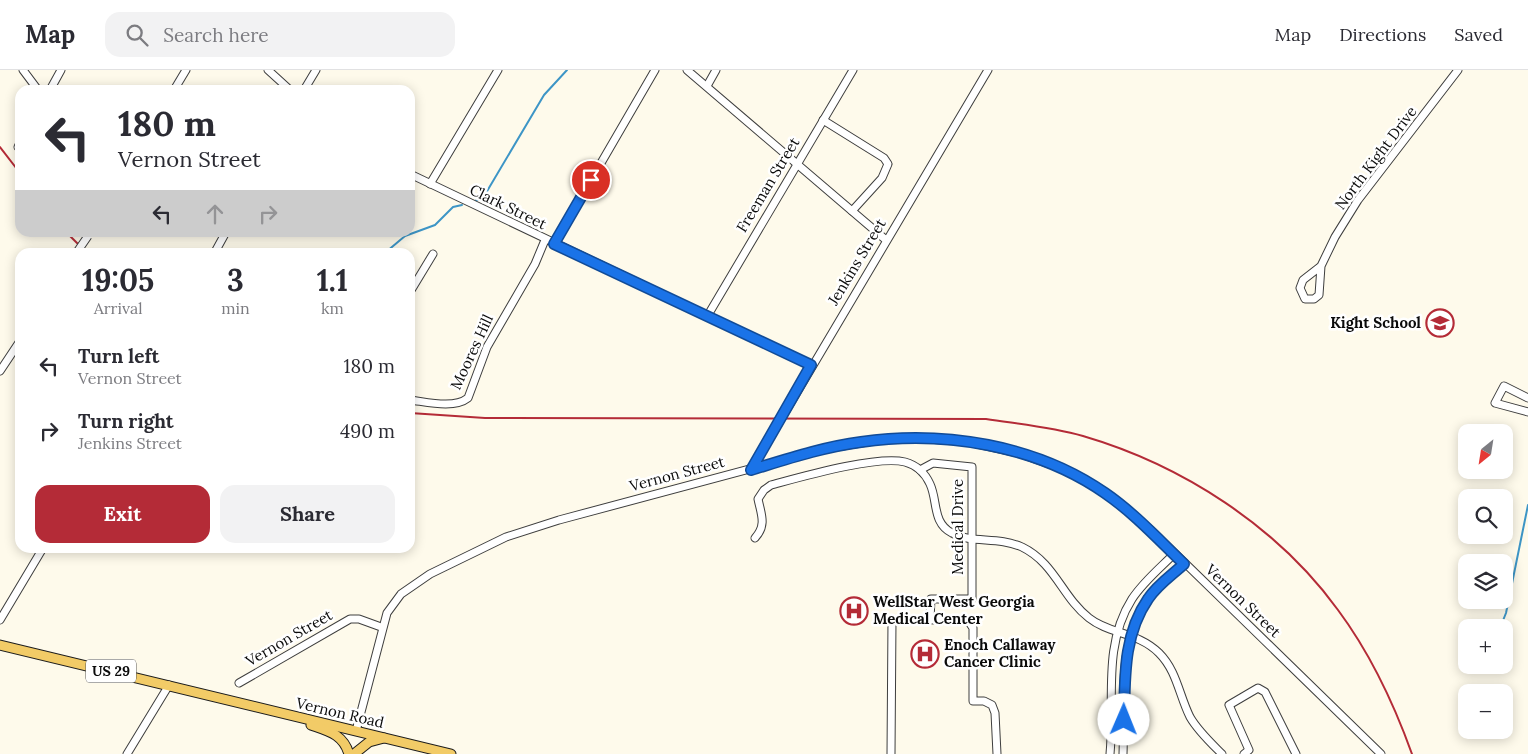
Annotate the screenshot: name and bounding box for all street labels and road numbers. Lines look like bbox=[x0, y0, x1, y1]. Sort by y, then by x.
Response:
street label: North Kight Drive bbox=[1331, 102, 1421, 213]
street label: Freeman Street bbox=[732, 134, 803, 236]
street label: Clark Street bbox=[467, 180, 550, 233]
street label: Jenkins Street bbox=[823, 215, 890, 309]
street label: Moores Hill bbox=[446, 311, 497, 392]
street label: Vernon Street bbox=[626, 452, 727, 496]
street label: Medical Drive bbox=[948, 479, 967, 575]
street label: Vernon Street bbox=[1201, 559, 1285, 641]
street label: Vernon Street bbox=[241, 605, 336, 671]
road number: US 29 bbox=[86, 660, 136, 682]
street label: Vernon Road bbox=[293, 693, 386, 732]

